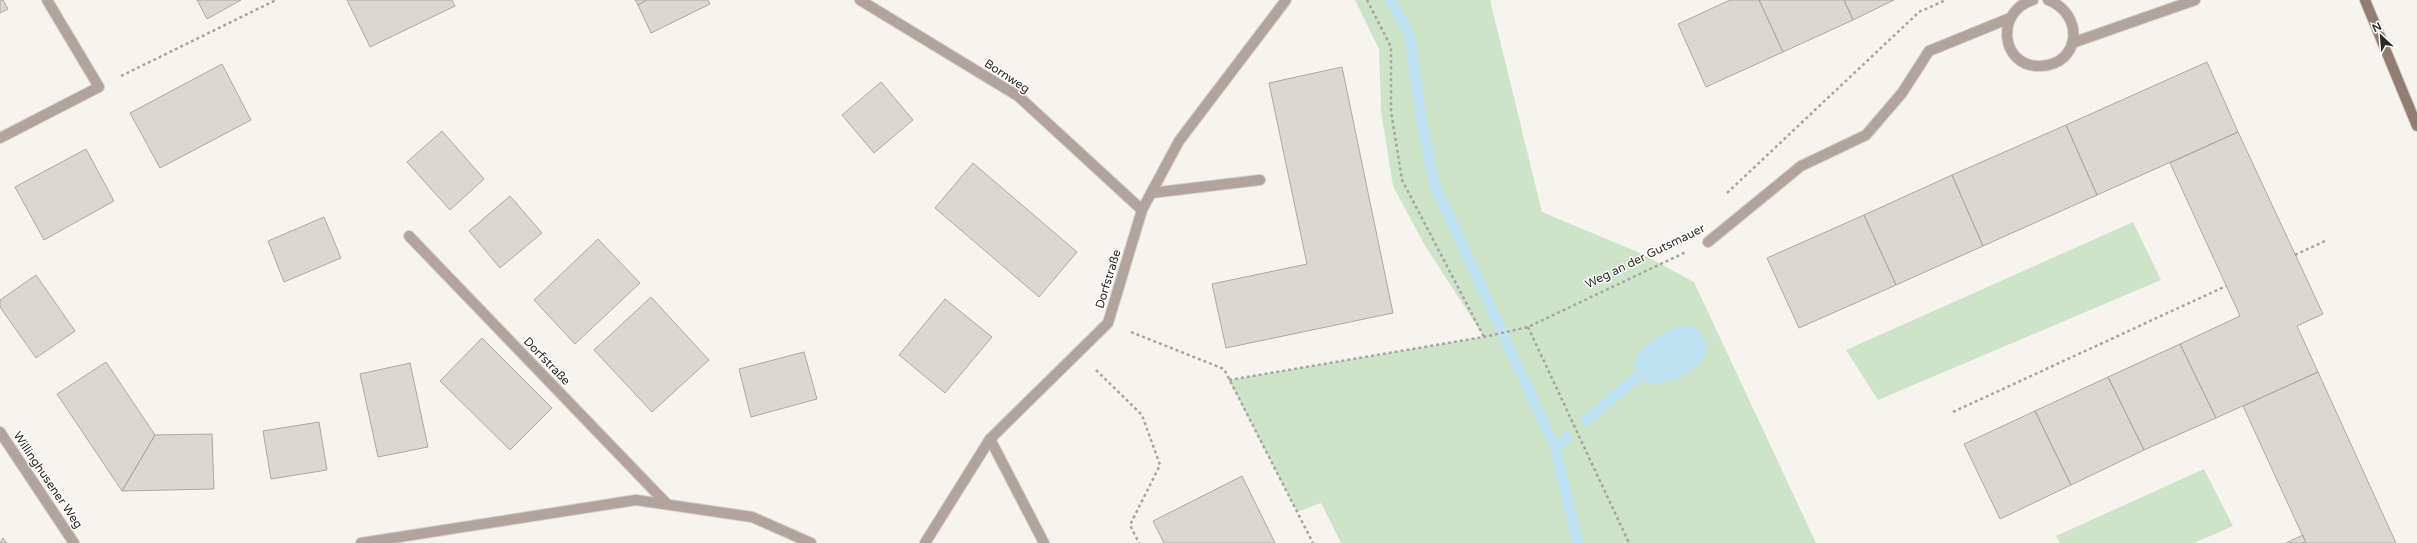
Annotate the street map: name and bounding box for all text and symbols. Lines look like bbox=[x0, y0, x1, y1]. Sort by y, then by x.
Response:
north arrow bbox=[2361, 16, 2401, 56]
text: N bbox=[2370, 20, 2384, 35]
street label: Bornweg bbox=[982, 56, 1032, 96]
street label: Weg an der Gutsmauer bbox=[1583, 221, 1708, 291]
street label: Dorfstraße bbox=[1092, 248, 1124, 310]
street label: Dorfstraße bbox=[521, 334, 573, 388]
street label: Willinghusener Weg bbox=[10, 429, 86, 531]

